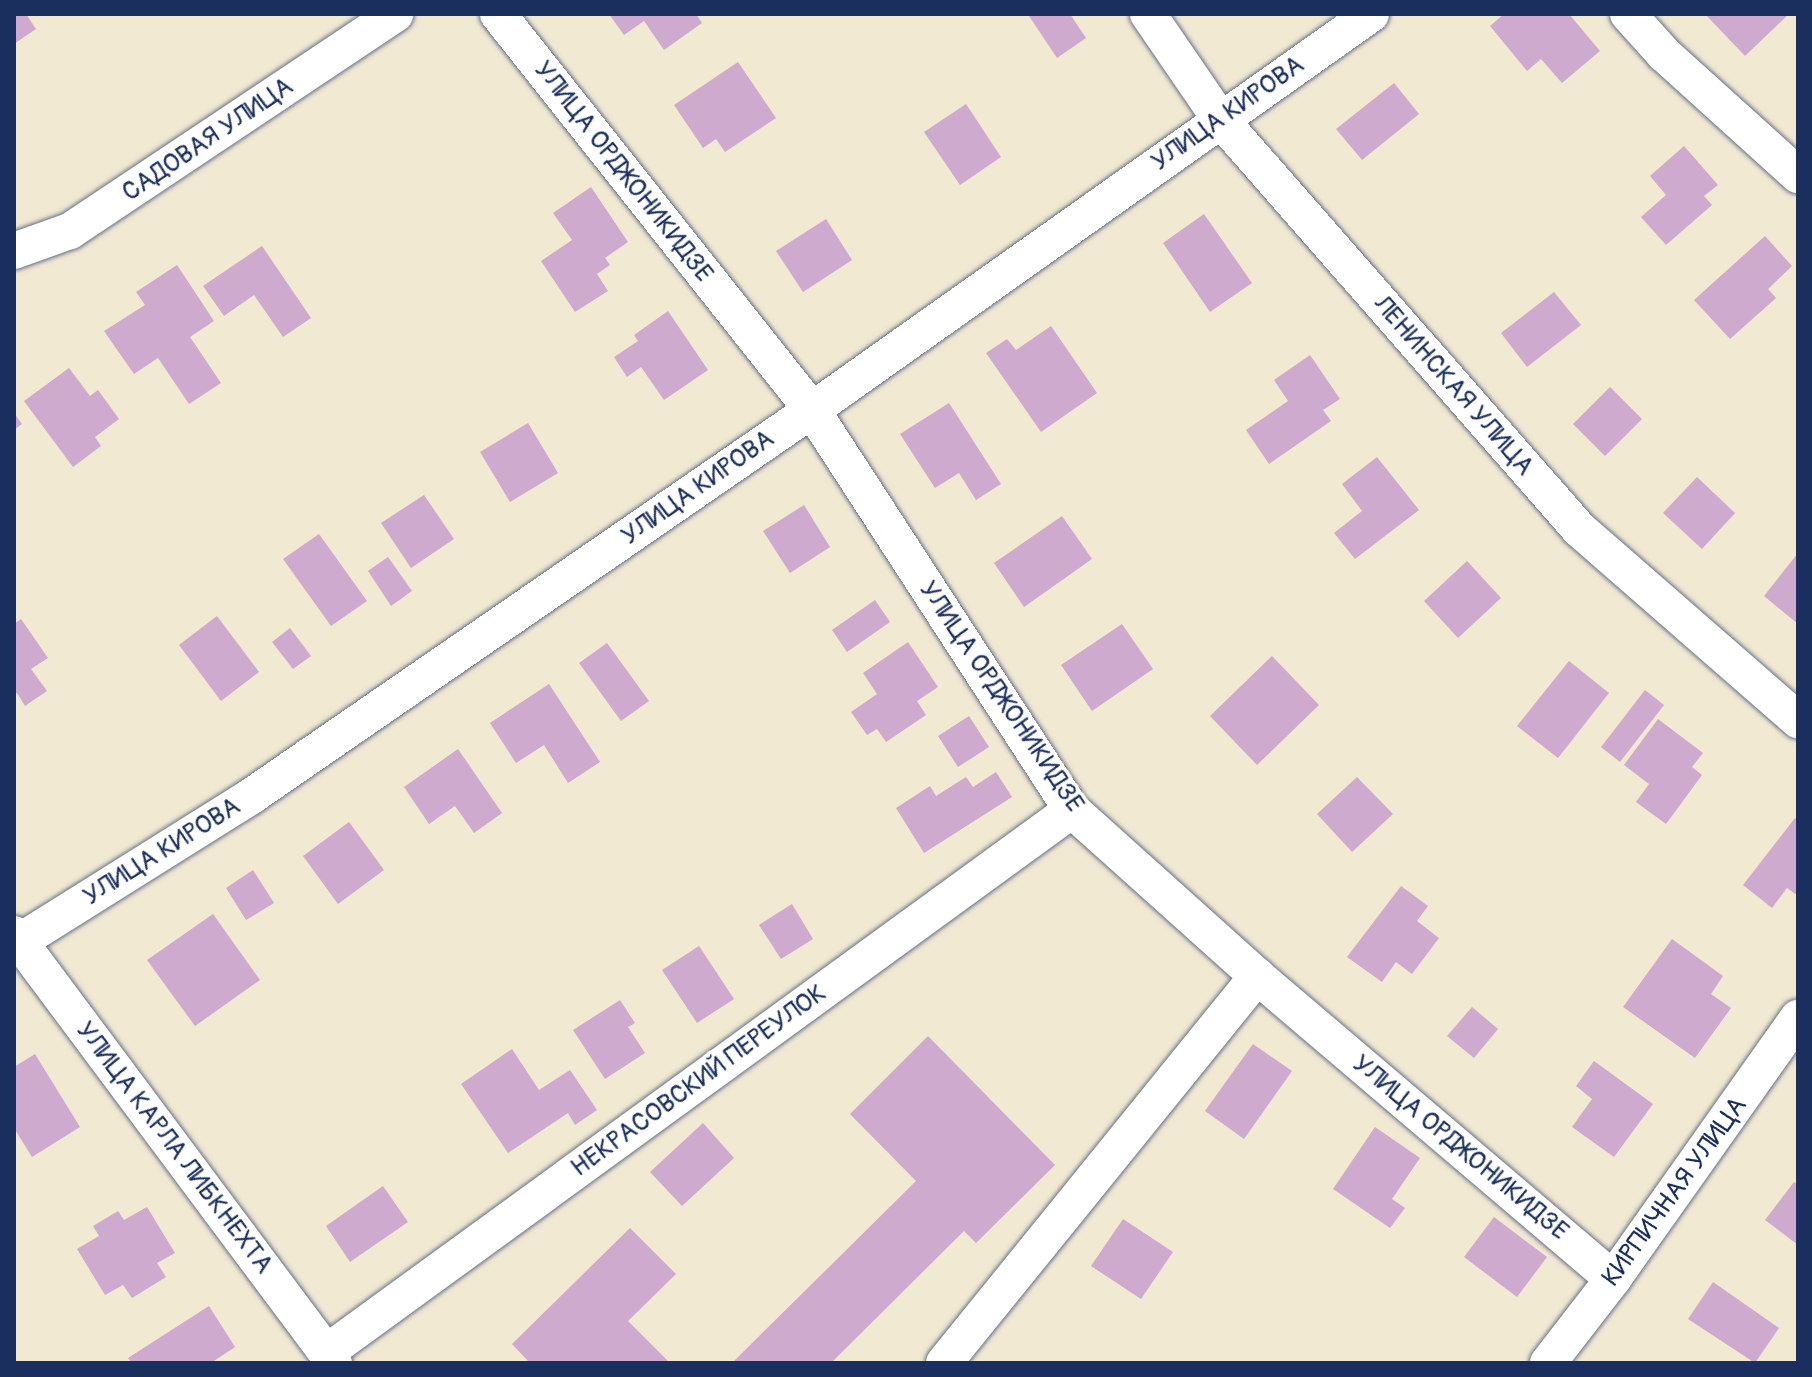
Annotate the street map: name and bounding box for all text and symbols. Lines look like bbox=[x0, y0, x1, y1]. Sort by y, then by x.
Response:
street label: УЛИЦА КИРОВА bbox=[1146, 50, 1310, 178]
street label: УЛИЦА ОРДЖОНИКИДЗЕ bbox=[527, 55, 719, 289]
street label: САДОВАЯ УЛИЦА bbox=[117, 71, 299, 209]
street label: ЛЕНИНСКАЯ УЛИЦА bbox=[1366, 290, 1540, 482]
street label: УЛИЦА КИРОВА bbox=[616, 424, 780, 552]
street label: УЛИЦА ОРДЖОНИКИДЗЕ bbox=[912, 575, 1090, 819]
street label: УЛИЦА КИРОВА bbox=[78, 791, 246, 913]
street label: НЕКРАСОВСКИЙ ПЕРЕУЛОК bbox=[565, 978, 833, 1184]
street label: УЛИЦА КАРЛА ЛИБКНЕХТА bbox=[69, 1016, 279, 1280]
street label: УЛИЦА ОРДЖОНИКИДЗЕ bbox=[1346, 1049, 1574, 1247]
street label: КИРПИЧНАЯ УЛИЦА bbox=[1596, 1091, 1754, 1293]

